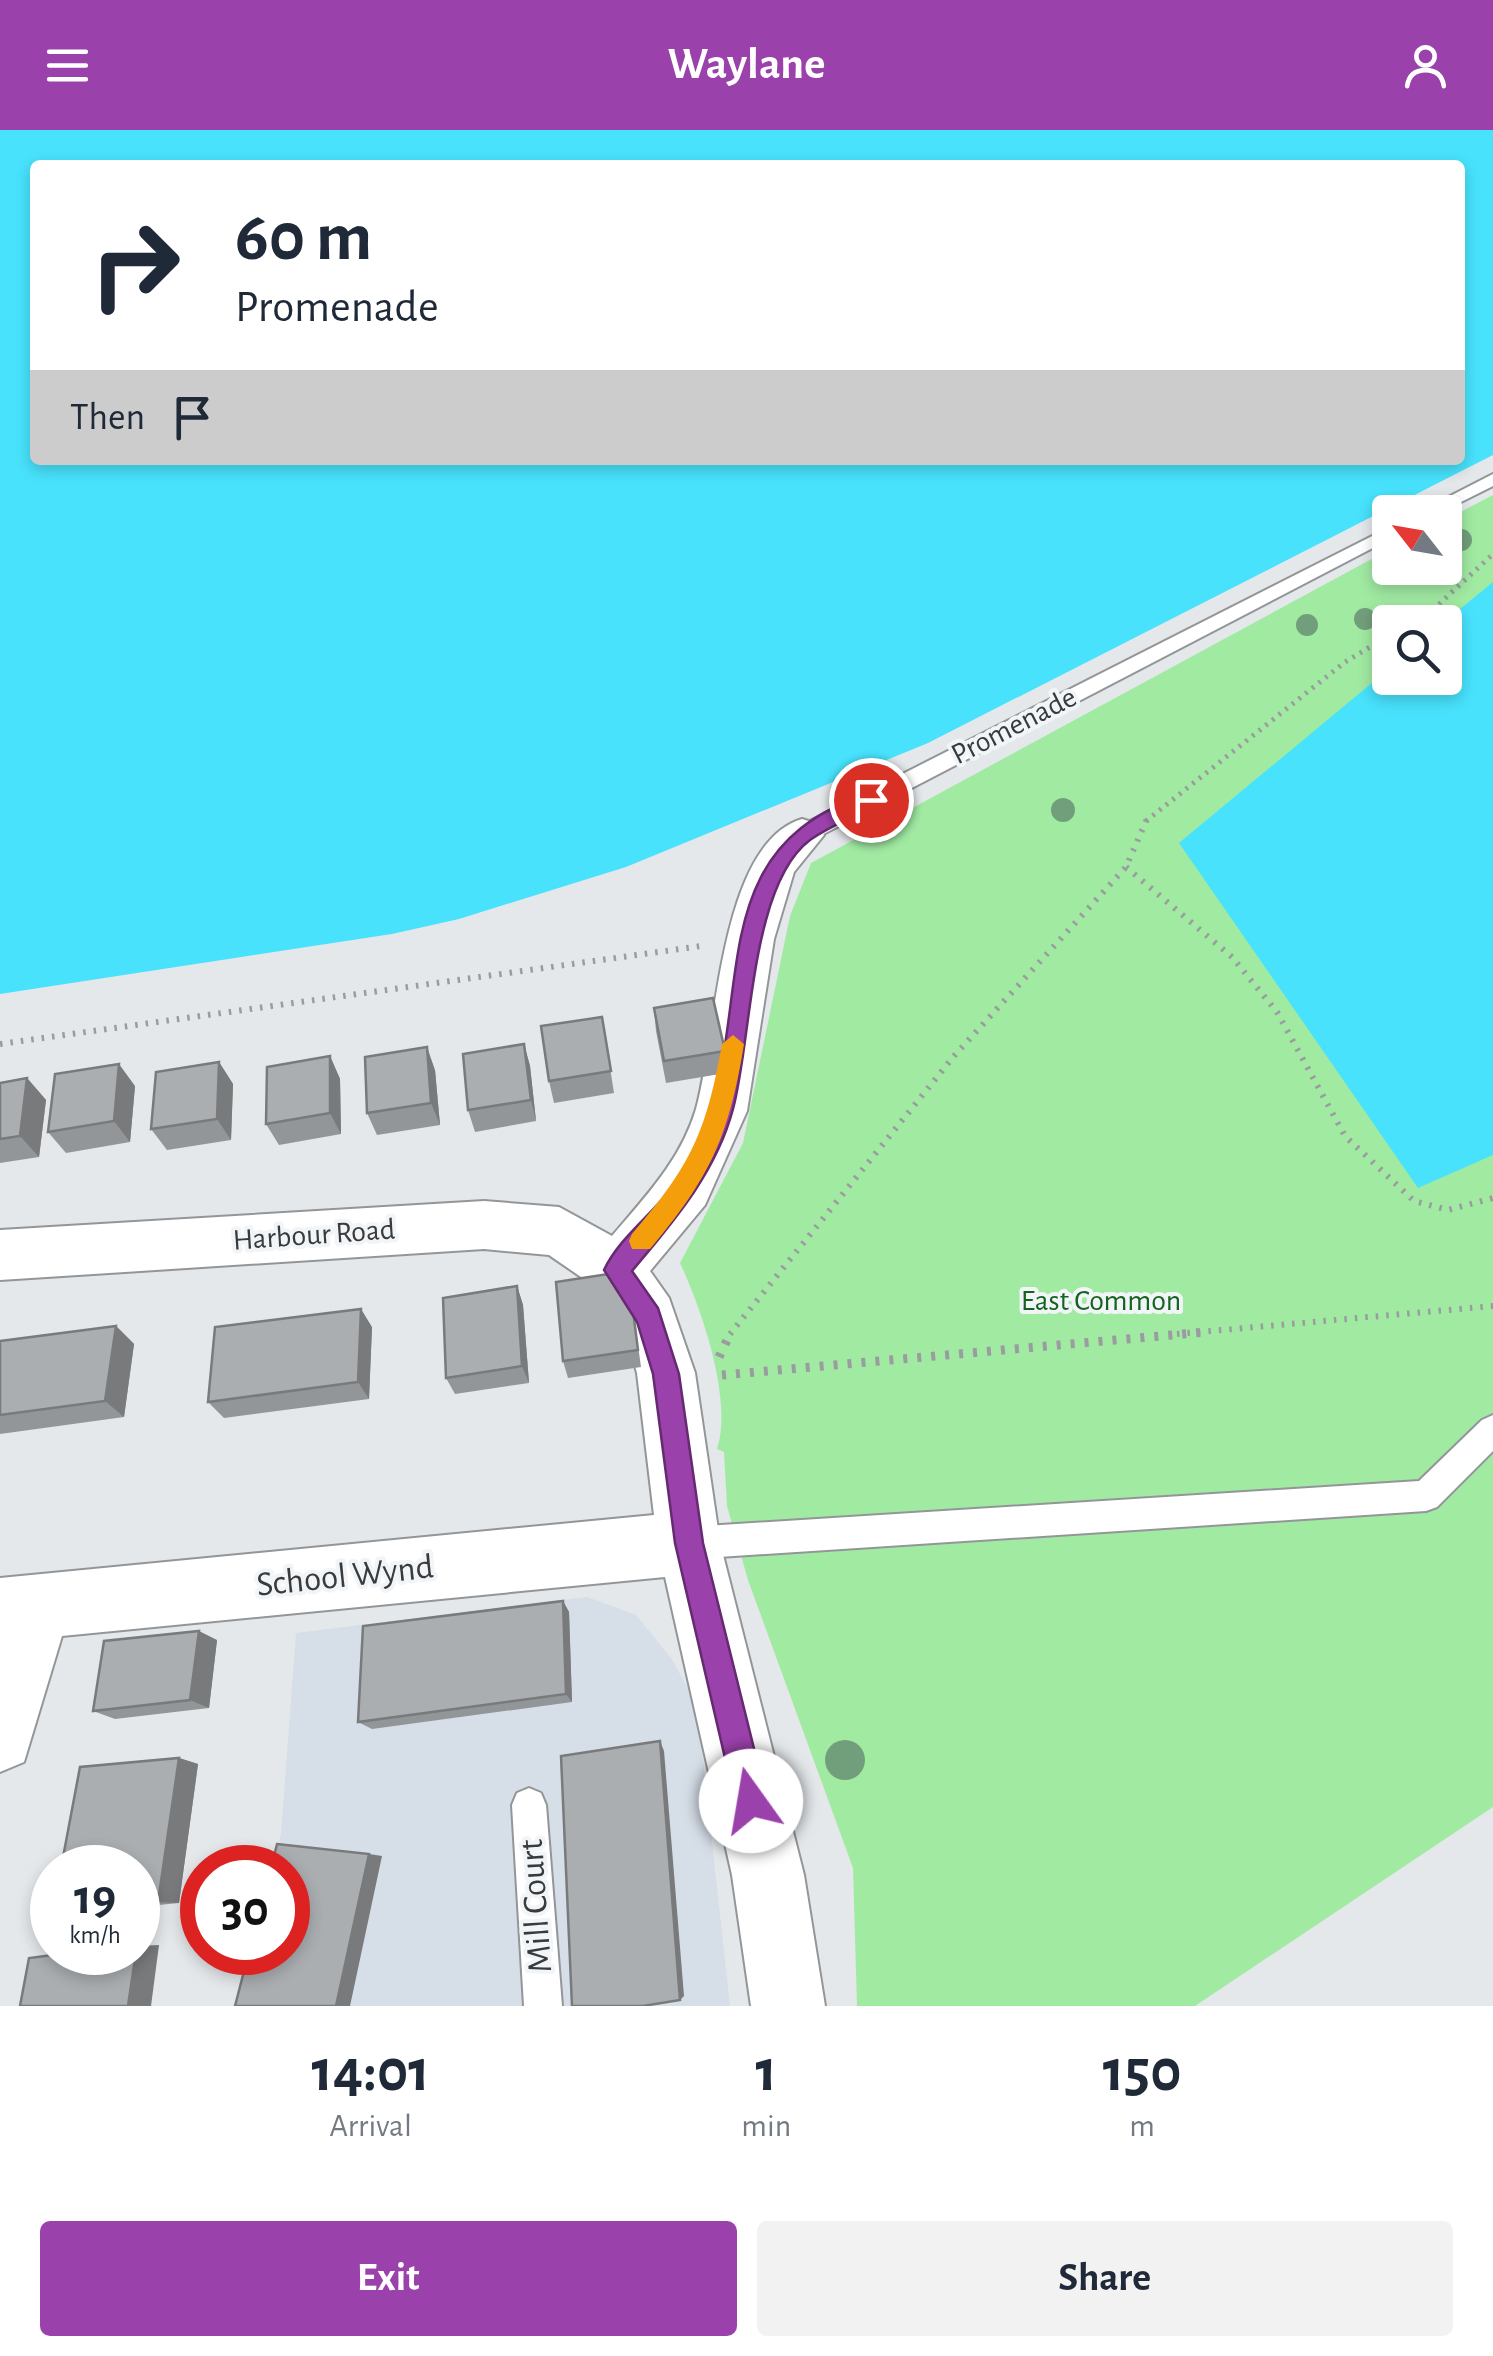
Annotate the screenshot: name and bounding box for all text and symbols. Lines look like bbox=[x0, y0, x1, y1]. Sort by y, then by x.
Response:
icon: menu bbox=[40, 38, 95, 93]
icon: person bbox=[1398, 38, 1453, 93]
text: Waylane bbox=[668, 42, 825, 87]
icon: right bbox=[70, 200, 200, 330]
text: 60 m bbox=[235, 203, 372, 273]
text: Promenade bbox=[235, 285, 439, 330]
icon: arrive bbox=[165, 390, 220, 445]
text: Then bbox=[70, 399, 145, 437]
north arrow bbox=[1372, 495, 1462, 585]
map controls bbox=[1372, 495, 1462, 695]
button: search bbox=[1372, 605, 1462, 695]
street label: Promenade bbox=[947, 682, 1081, 770]
pin bbox=[829, 758, 914, 843]
icon: arrive bbox=[844, 773, 899, 828]
street label: Harbour Road bbox=[232, 1214, 396, 1256]
park label: East Common bbox=[1021, 1286, 1181, 1316]
street label: School Wynd bbox=[255, 1549, 435, 1603]
position arrow bbox=[699, 1749, 803, 1853]
street label: Mill Court bbox=[514, 1838, 558, 1974]
speed limit sign: 30 bbox=[180, 1845, 310, 1975]
text: 19 bbox=[74, 1873, 116, 1923]
text: km/h bbox=[69, 1923, 121, 1948]
text: 14:01 bbox=[311, 2042, 430, 2102]
text: 1 bbox=[755, 2042, 777, 2102]
text: 150 bbox=[1103, 2042, 1181, 2102]
text: Arrival bbox=[330, 2110, 412, 2142]
text: min bbox=[741, 2110, 791, 2142]
text: m bbox=[1129, 2110, 1155, 2142]
button: Exit bbox=[40, 2221, 737, 2336]
button: Share bbox=[757, 2221, 1453, 2336]

